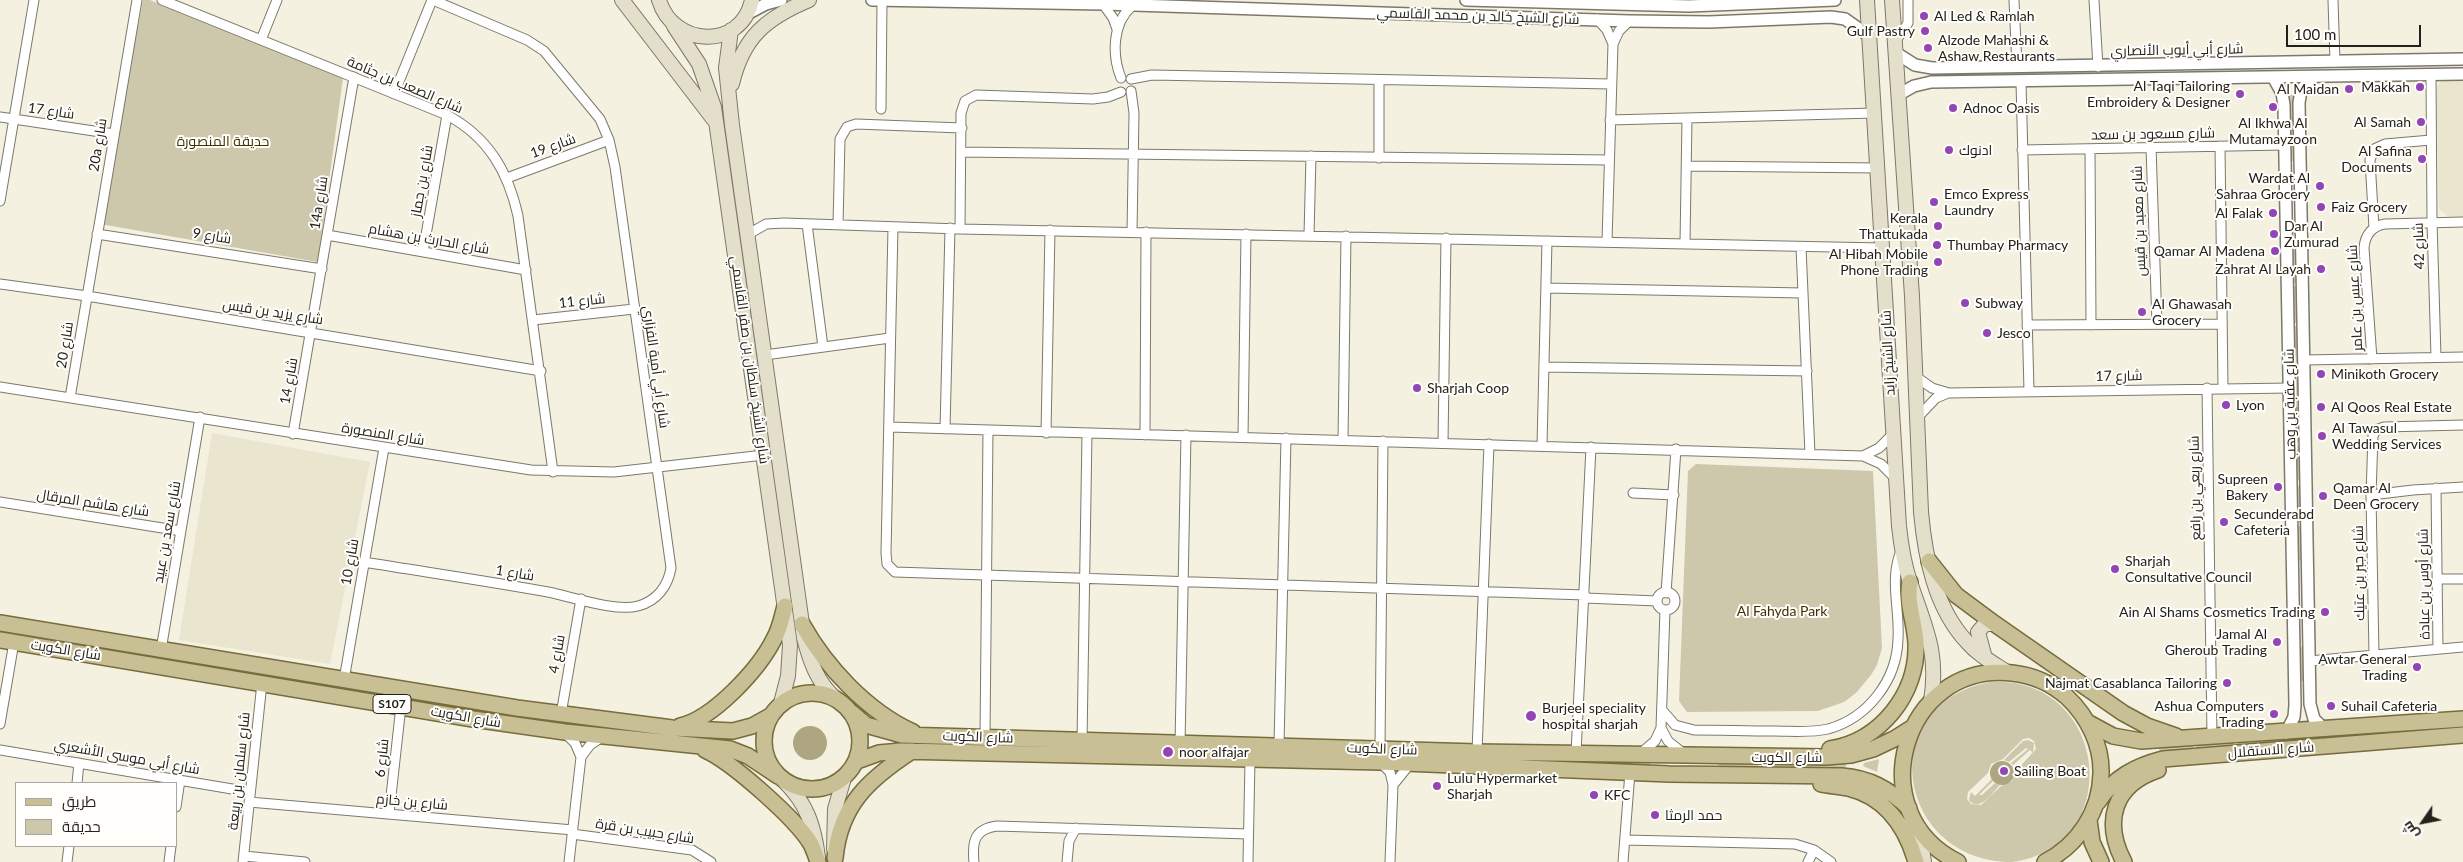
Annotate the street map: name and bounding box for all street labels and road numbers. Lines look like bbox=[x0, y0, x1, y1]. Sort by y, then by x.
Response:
street label: شارع الشيخ خالد بن محمد القاسمي bbox=[1376, 4, 1580, 28]
street label: شارع أبي أيوب الأنصاري bbox=[2110, 40, 2244, 60]
street label: شارع الصعب بن جثامة bbox=[344, 53, 466, 117]
street label: شارع 17 bbox=[27, 99, 75, 123]
street label: 20a شارع bbox=[85, 117, 111, 173]
street label: شارع مسعود بن سعد bbox=[2091, 125, 2215, 143]
street label: شارع 19 bbox=[528, 130, 578, 162]
street label: شارع بن جماز bbox=[407, 144, 437, 218]
street label: شارع معبد بن قيس bbox=[2129, 165, 2149, 277]
street label: 14a شارع bbox=[306, 175, 332, 231]
street label: شارع الحارث بن هشام bbox=[367, 220, 491, 258]
street label: شارع 42 bbox=[2410, 222, 2428, 270]
street label: شارع 9 bbox=[192, 225, 232, 247]
street label: شارع عبس بن عامر bbox=[2344, 244, 2366, 352]
street label: شارع الشيخ سلطان بن صقر القاسمي bbox=[727, 255, 773, 465]
street label: شارع 11 bbox=[558, 290, 606, 312]
street label: شارع يزيد بن قيس bbox=[221, 296, 325, 328]
street label: شارع أبي أمية الفزاري bbox=[639, 305, 673, 429]
street label: شارع الشيخ زايد bbox=[1877, 310, 1899, 396]
street label: شارع 20 bbox=[53, 321, 77, 369]
street label: شارع عقبة بن وهب bbox=[2281, 348, 2299, 460]
street label: شارع 14 bbox=[277, 356, 301, 406]
street label: شارع 17 bbox=[2095, 367, 2143, 385]
street label: شارع المنصورة bbox=[340, 419, 426, 449]
street label: شارع ربعي بن رافع bbox=[2186, 435, 2204, 541]
street label: شارع سعد بن عبيد bbox=[150, 480, 184, 584]
street label: شارع هاشم المرقال bbox=[36, 486, 150, 520]
street label: شارع جبر بن عتيك bbox=[2350, 525, 2368, 621]
street label: شارع أوس بن عبادة bbox=[2415, 528, 2433, 640]
street label: شارع 10 bbox=[338, 537, 362, 587]
street label: شارع 1 bbox=[495, 562, 535, 584]
street label: شارع 4 bbox=[545, 633, 569, 675]
street label: شارع الكويت bbox=[30, 636, 102, 664]
road number: S107 bbox=[373, 694, 411, 714]
street label: شارع الكويت bbox=[430, 703, 502, 731]
street label: شارع سلمان بن ربيعة bbox=[224, 711, 254, 831]
street label: شارع الكويت bbox=[942, 727, 1014, 747]
street label: شارع أبي موسى الأشعري bbox=[53, 736, 201, 778]
street label: شارع 6 bbox=[372, 738, 392, 778]
street label: شارع الكويت bbox=[1346, 739, 1418, 759]
street label: شارع الاستقلال bbox=[2227, 739, 2315, 761]
street label: شارع الكويت bbox=[1752, 749, 1822, 765]
street label: شارع بن خازم bbox=[375, 790, 449, 814]
street label: شارع حبيب بن قرة bbox=[594, 815, 696, 847]

